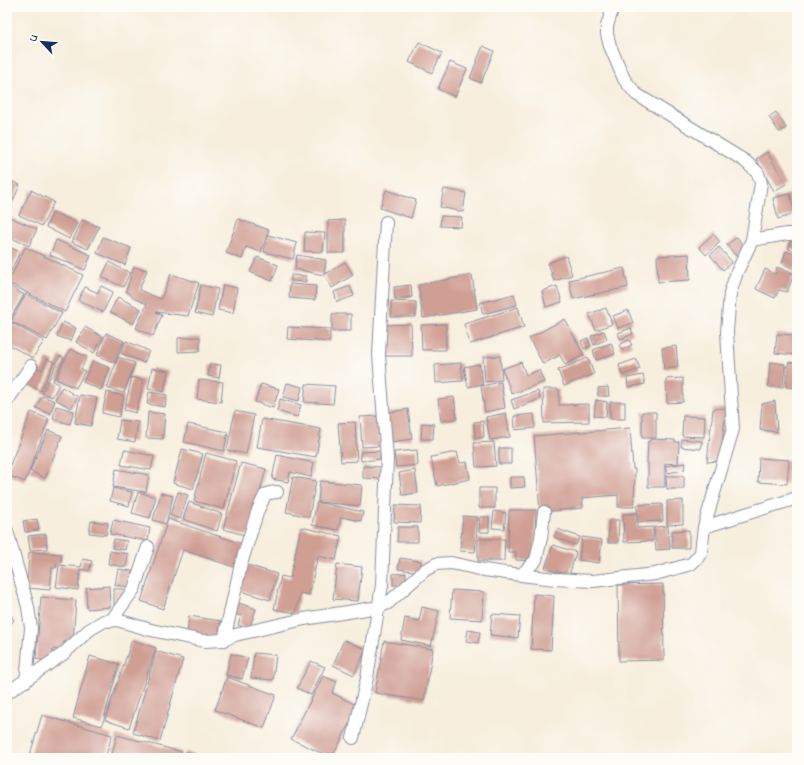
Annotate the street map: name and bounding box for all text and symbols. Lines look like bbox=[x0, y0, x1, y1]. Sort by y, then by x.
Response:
north arrow bbox=[22, 22, 62, 62]
text: U bbox=[25, 31, 43, 45]

